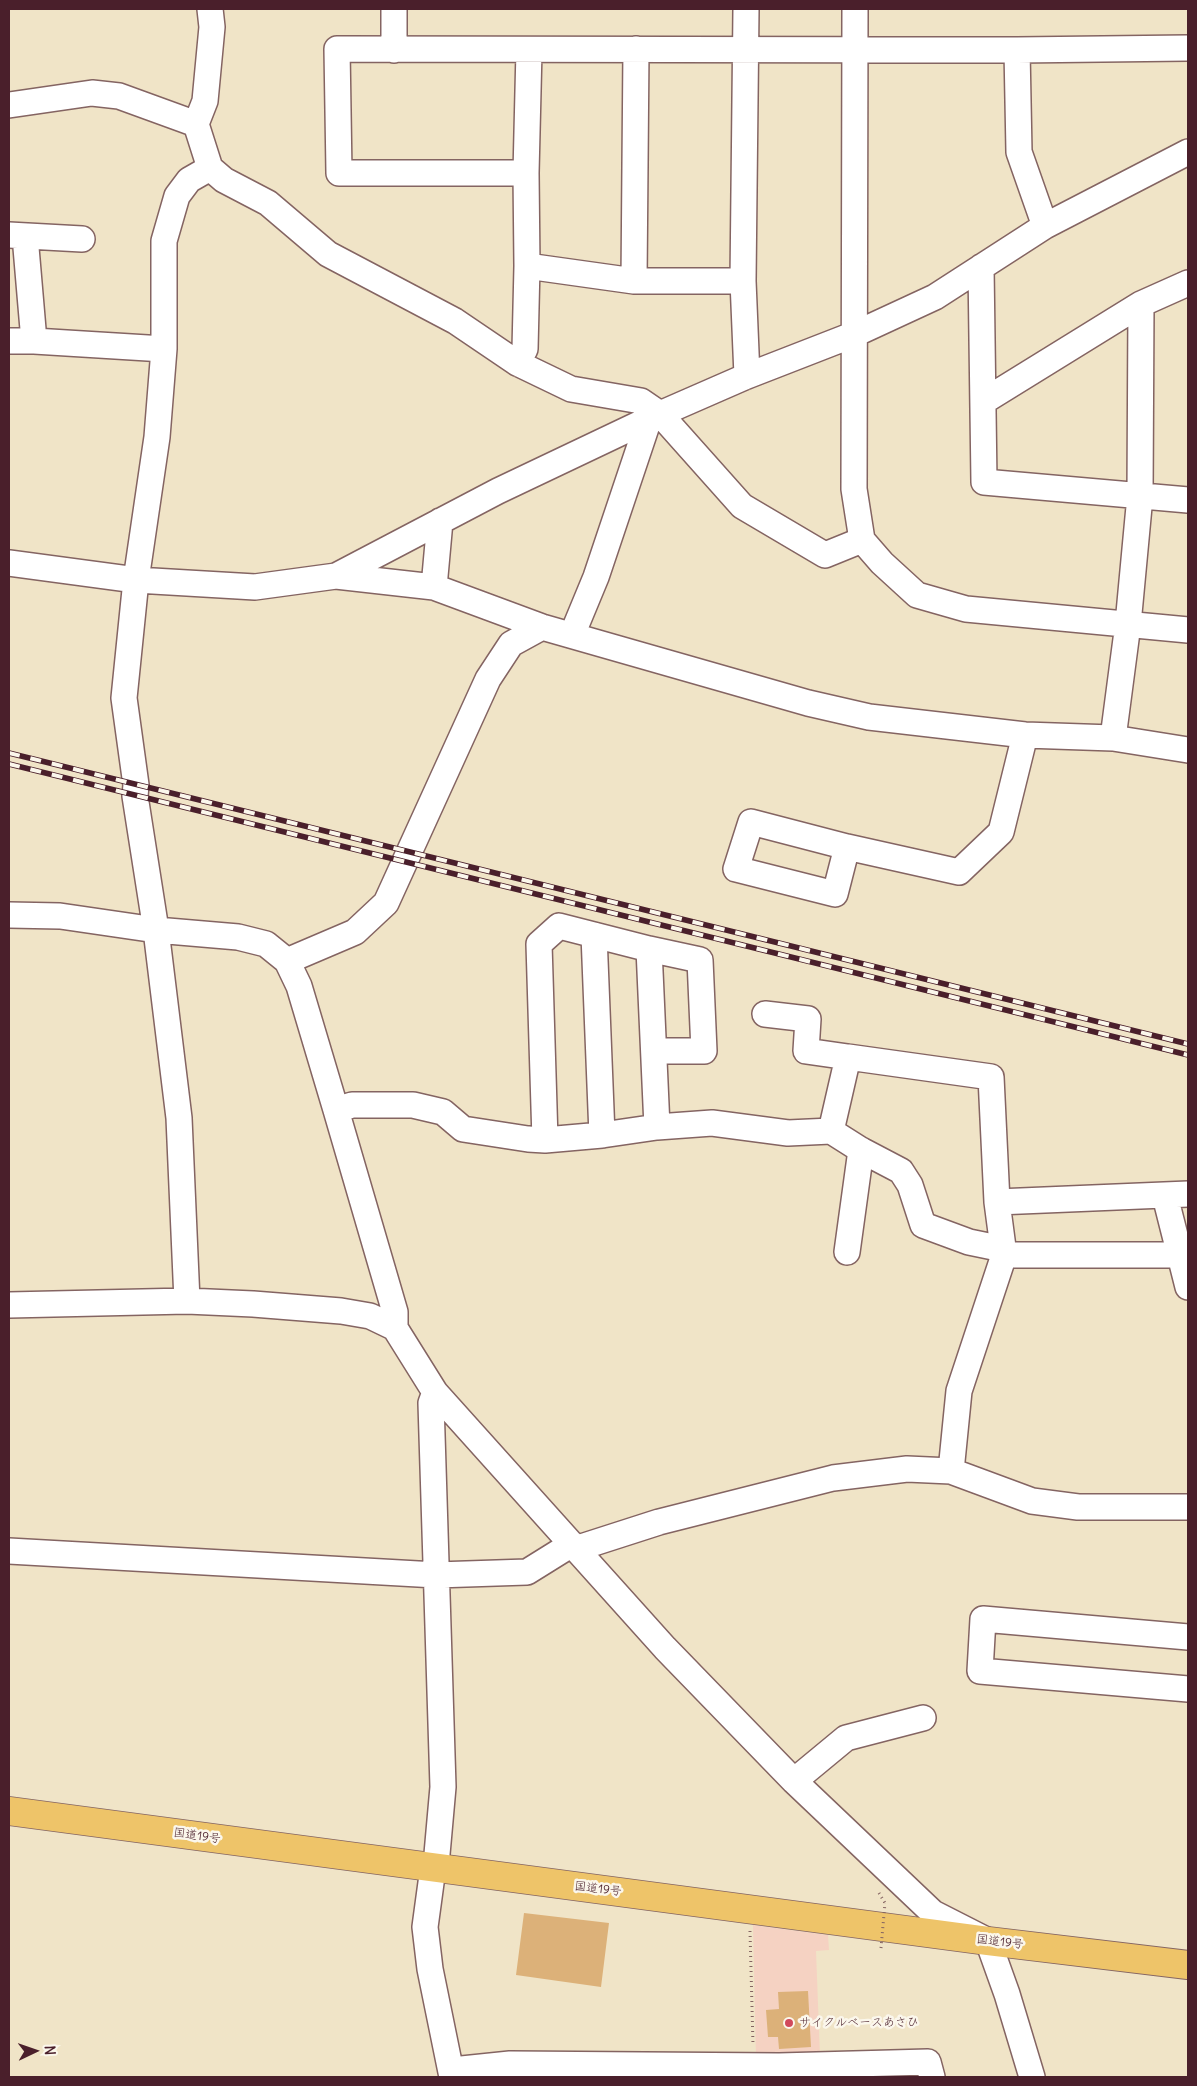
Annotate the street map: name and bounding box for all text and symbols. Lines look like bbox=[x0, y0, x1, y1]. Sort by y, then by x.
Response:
street label: 国道19号 bbox=[172, 1826, 222, 1846]
street label: 国道19号 bbox=[573, 1879, 623, 1899]
street label: 国道19号 bbox=[975, 1932, 1025, 1952]
place label: サイクルベースあさひ bbox=[799, 2016, 919, 2030]
marker: サイクルベースあさひ bbox=[783, 2017, 795, 2029]
north arrow bbox=[10, 2026, 60, 2076]
text: N bbox=[41, 2045, 59, 2056]

